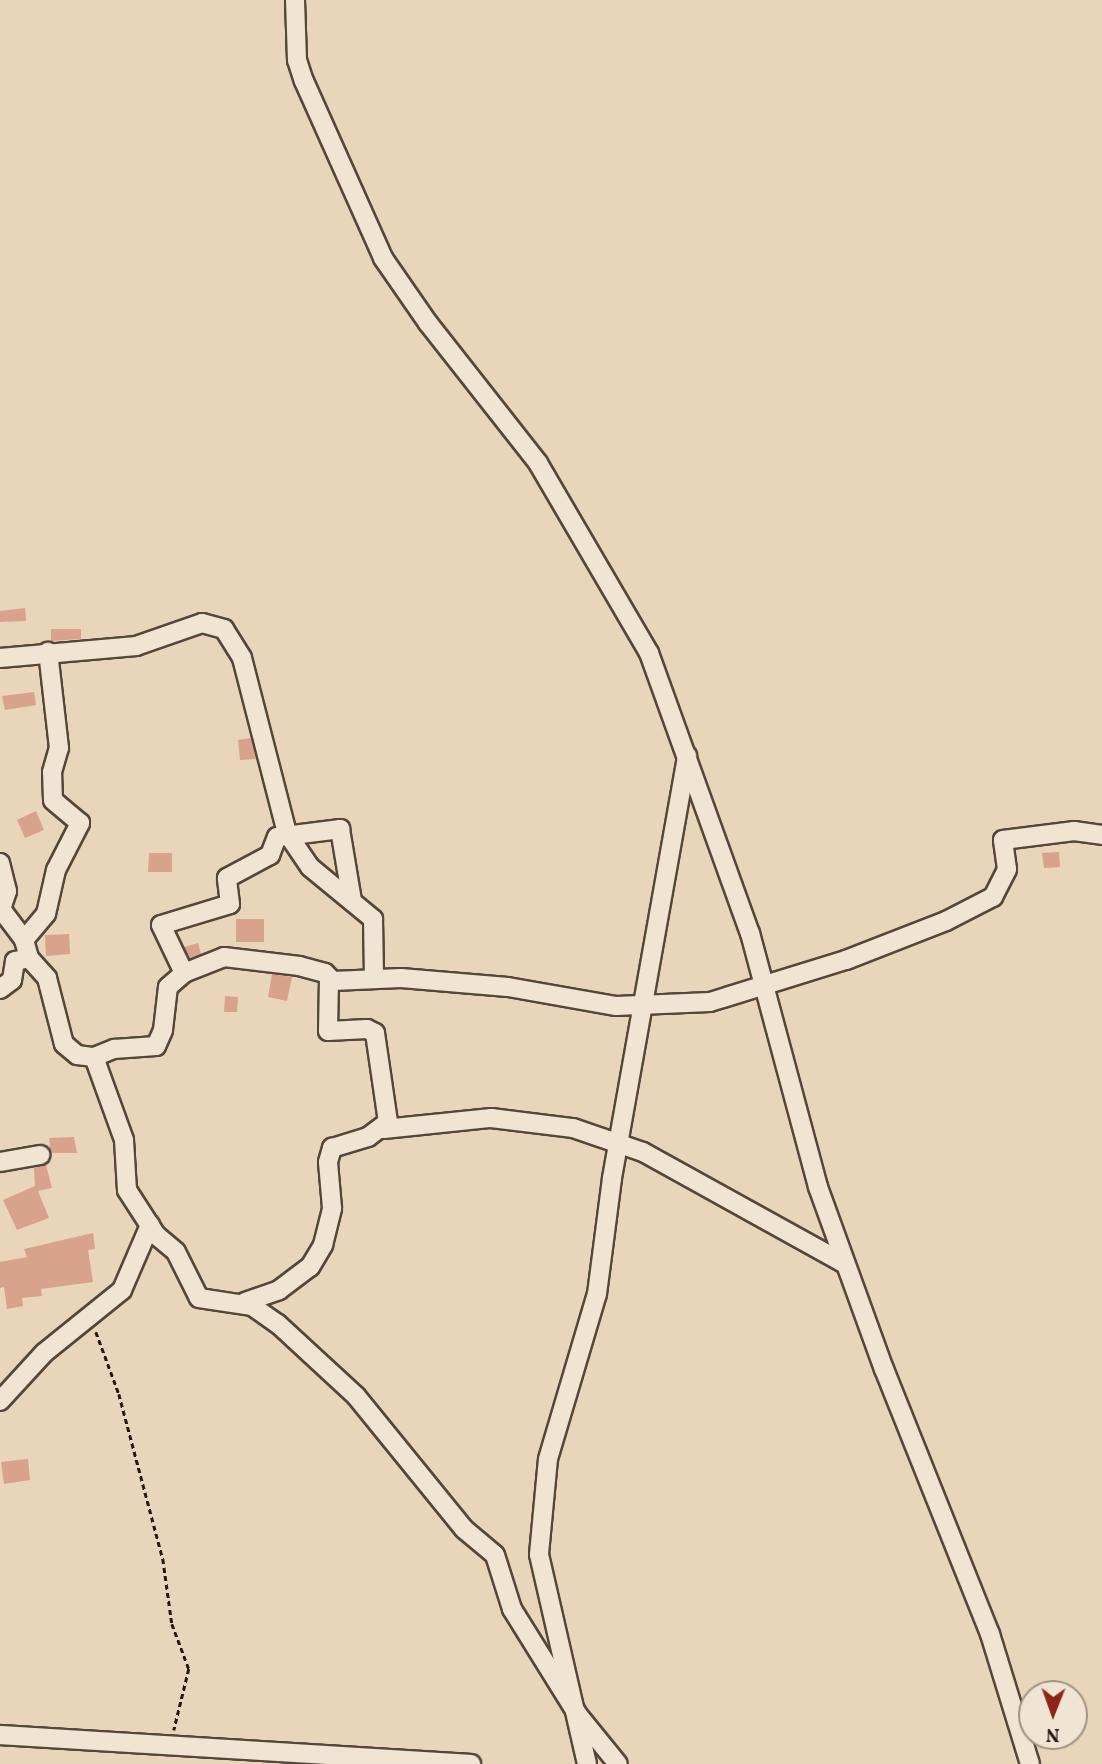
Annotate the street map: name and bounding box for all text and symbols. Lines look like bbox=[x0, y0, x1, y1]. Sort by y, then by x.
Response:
north arrow bbox=[1018, 1680, 1088, 1750]
text: N bbox=[1046, 1721, 1060, 1747]

